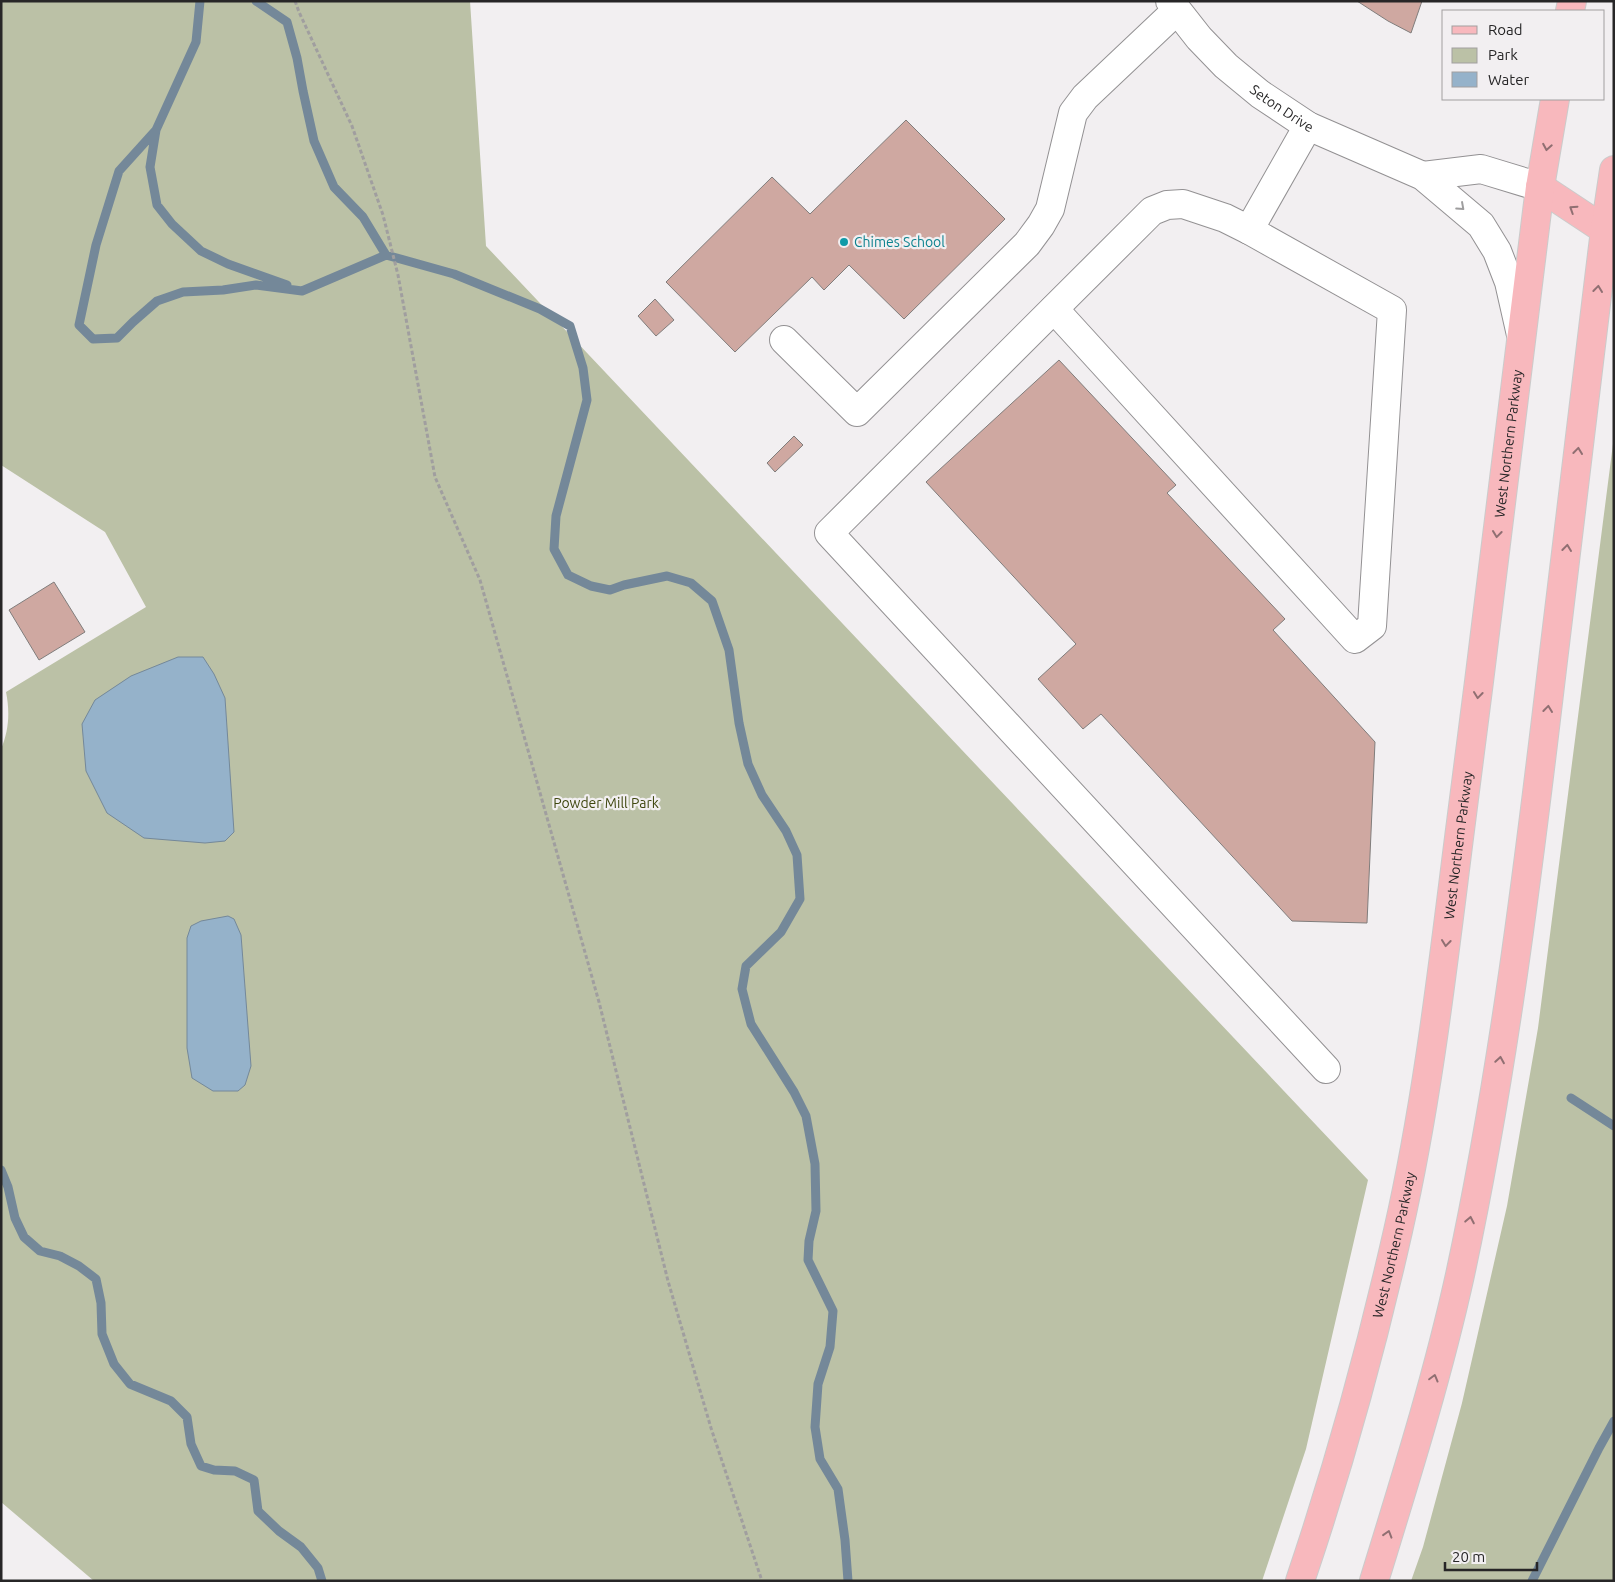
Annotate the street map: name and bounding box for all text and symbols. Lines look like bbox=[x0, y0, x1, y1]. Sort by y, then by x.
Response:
legend bbox=[1442, 10, 1605, 100]
text: Road bbox=[1488, 21, 1523, 38]
text: Park bbox=[1488, 46, 1518, 63]
text: Water bbox=[1488, 71, 1529, 88]
street label: Seton Drive bbox=[1247, 81, 1316, 135]
one-way arrow bbox=[1543, 142, 1553, 151]
one-way arrow bbox=[1455, 201, 1464, 210]
one-way arrow bbox=[1569, 206, 1578, 215]
place label: Chimes School bbox=[854, 234, 945, 250]
marker: Chimes School bbox=[838, 236, 850, 248]
one-way arrow bbox=[1592, 285, 1603, 293]
street label: West Northern Parkway bbox=[1491, 368, 1525, 519]
one-way arrow bbox=[1572, 446, 1583, 454]
one-way arrow bbox=[1492, 530, 1503, 538]
one-way arrow bbox=[1561, 544, 1572, 552]
one-way arrow bbox=[1473, 691, 1484, 699]
one-way arrow bbox=[1542, 705, 1552, 714]
street label: West Northern Parkway bbox=[1441, 770, 1476, 920]
park label: Powder Mill Park bbox=[553, 795, 659, 811]
one-way arrow bbox=[1441, 939, 1452, 947]
one-way arrow bbox=[1494, 1056, 1504, 1065]
street label: West Northern Parkway bbox=[1370, 1170, 1418, 1320]
one-way arrow bbox=[1465, 1216, 1475, 1224]
one-way arrow bbox=[1428, 1374, 1439, 1383]
one-way arrow bbox=[1383, 1531, 1393, 1539]
scale bar bbox=[1445, 1540, 1538, 1572]
text: 20 m bbox=[1452, 1548, 1485, 1565]

